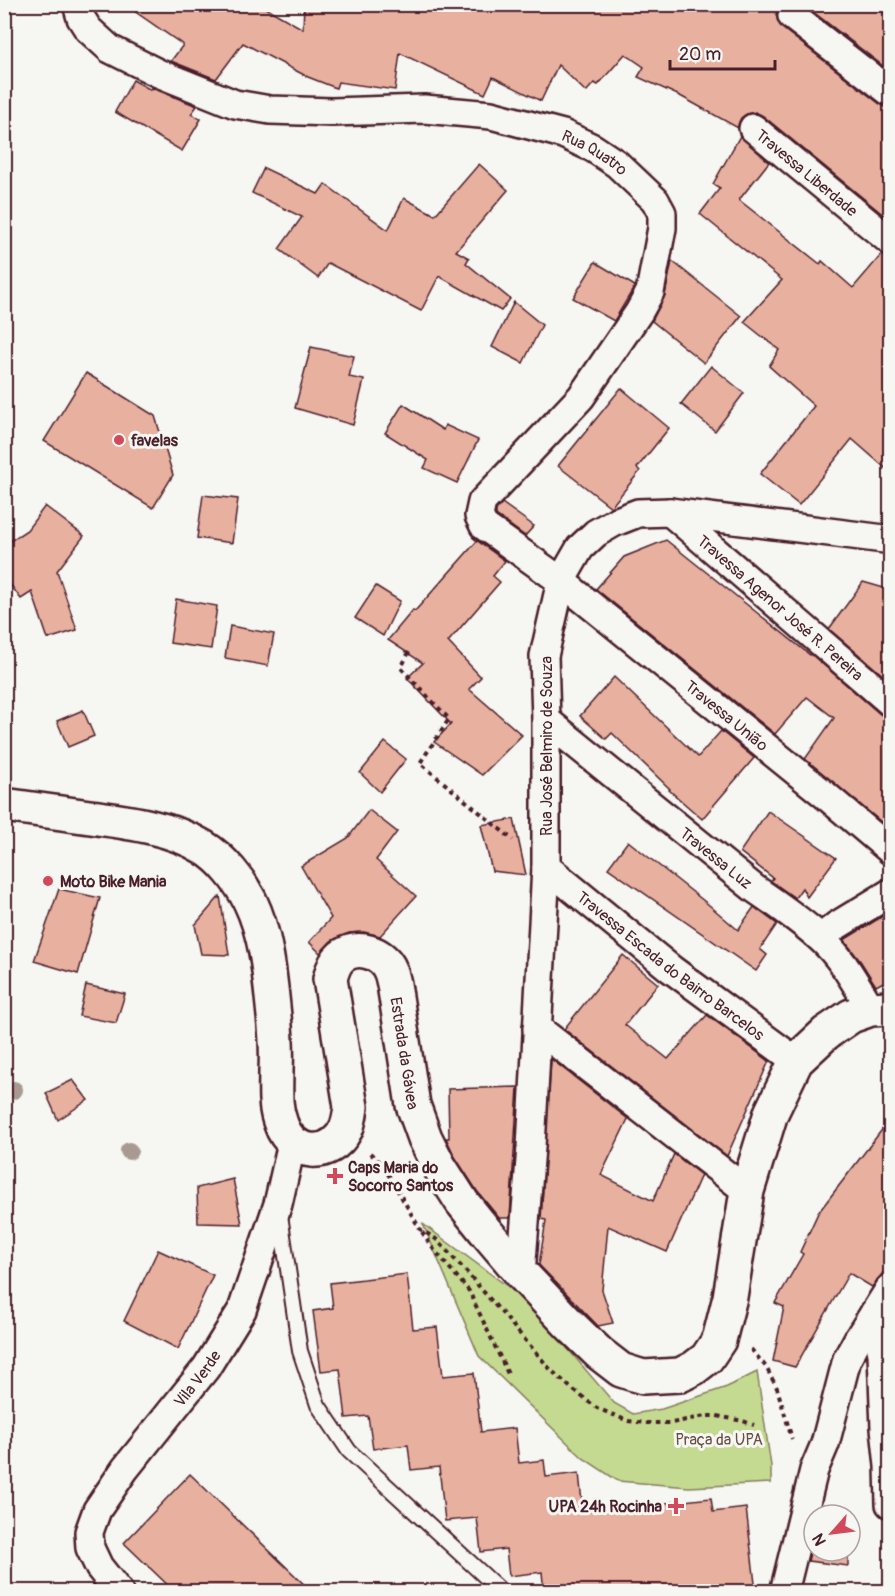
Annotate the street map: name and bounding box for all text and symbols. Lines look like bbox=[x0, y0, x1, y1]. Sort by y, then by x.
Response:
scale bar bbox=[670, 33, 775, 71]
text: 20 m bbox=[679, 43, 721, 66]
street label: Travessa Liberdade bbox=[751, 125, 861, 221]
street label: Rua Quatro bbox=[558, 126, 632, 180]
place label: favelas bbox=[131, 431, 179, 451]
marker: favelas bbox=[112, 433, 126, 447]
street label: Travessa Agenor José R. Pereira bbox=[693, 531, 867, 685]
street label: Rua José Belmiro de Souza bbox=[537, 656, 557, 836]
street label: Travessa União bbox=[681, 676, 772, 756]
street label: Travessa Luz bbox=[675, 823, 756, 894]
place label: Moto Bike Mania bbox=[60, 872, 167, 892]
marker: Moto Bike Mania bbox=[41, 874, 55, 888]
street label: Travessa Escada do Bairro Barcelos bbox=[572, 887, 768, 1045]
street label: Estrada da Gávea bbox=[385, 996, 423, 1113]
place label: Caps Maria do Socorro Santos bbox=[348, 1158, 454, 1196]
marker: Caps Maria do Socorro Santos bbox=[326, 1167, 344, 1185]
street label: Vila Verde bbox=[170, 1347, 226, 1411]
park label: Praça da UPA bbox=[675, 1430, 763, 1450]
place label: UPA 24h Rocinha bbox=[549, 1497, 663, 1517]
marker: UPA 24h Rocinha bbox=[667, 1497, 685, 1515]
north arrow bbox=[802, 1503, 862, 1563]
text: N bbox=[808, 1530, 831, 1549]

